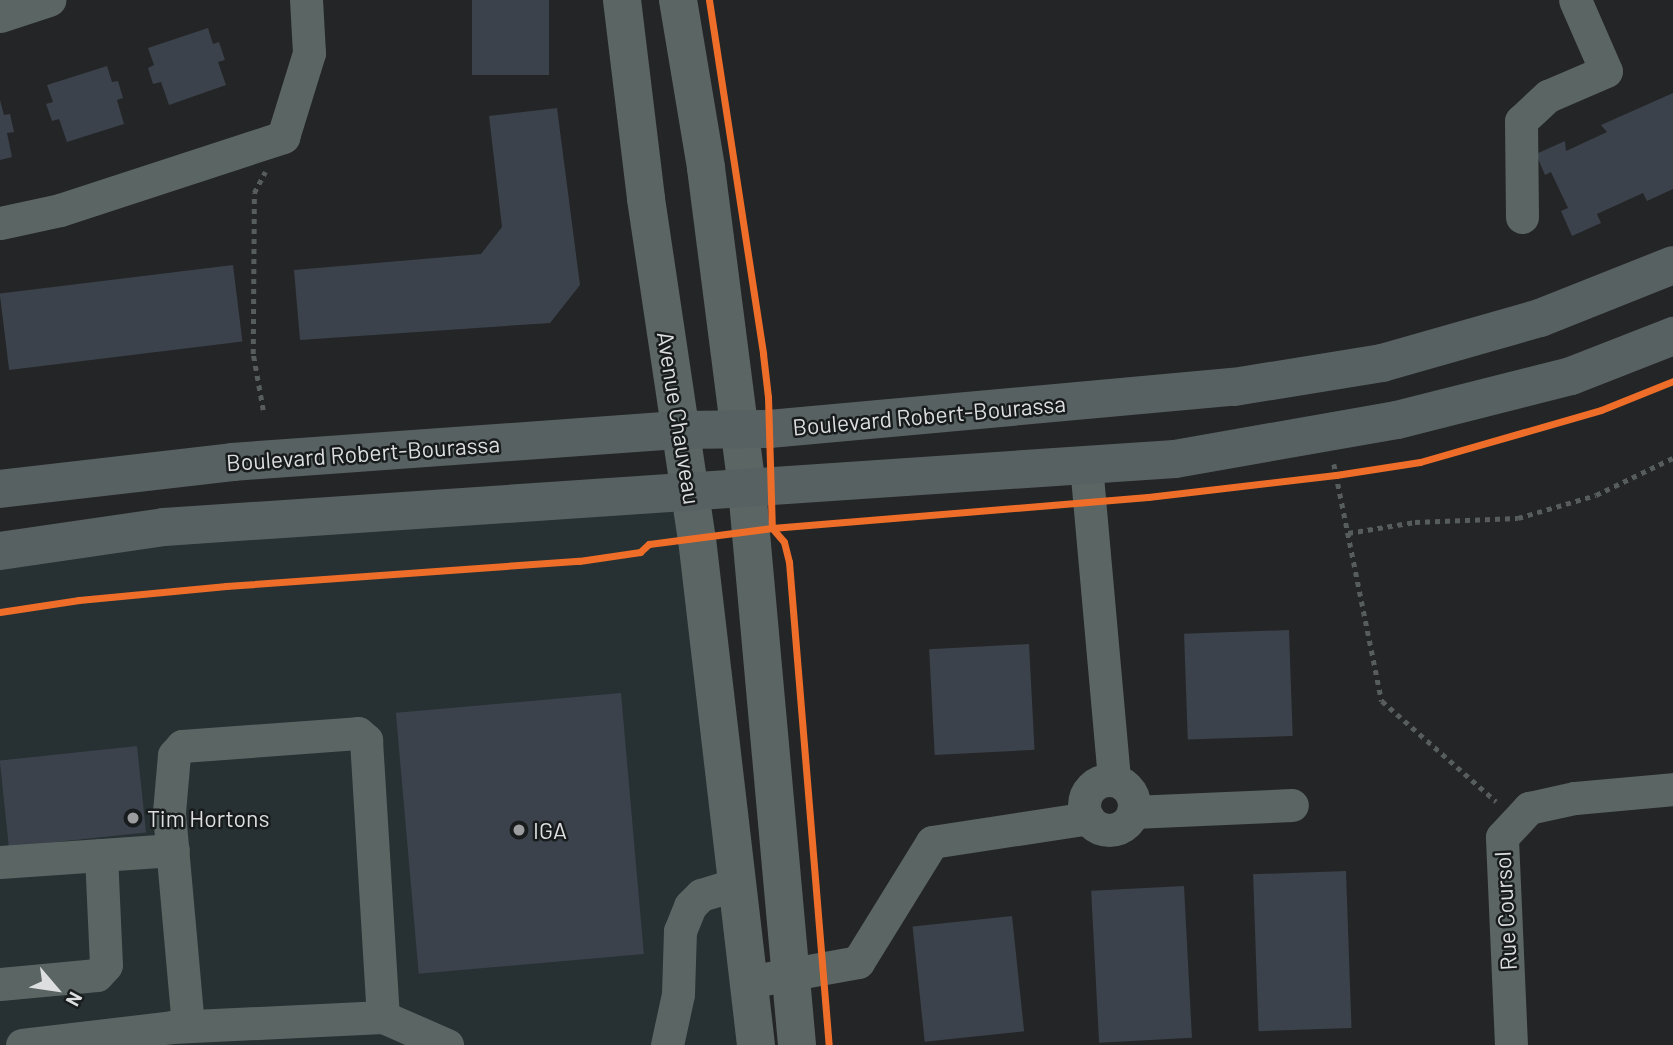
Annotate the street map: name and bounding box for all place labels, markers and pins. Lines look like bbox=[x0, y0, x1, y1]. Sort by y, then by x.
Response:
place label: Tim Hortons bbox=[147, 804, 270, 832]
marker: Tim Hortons bbox=[125, 810, 141, 826]
place label: IGA bbox=[533, 816, 567, 844]
marker: IGA bbox=[511, 822, 527, 838]

